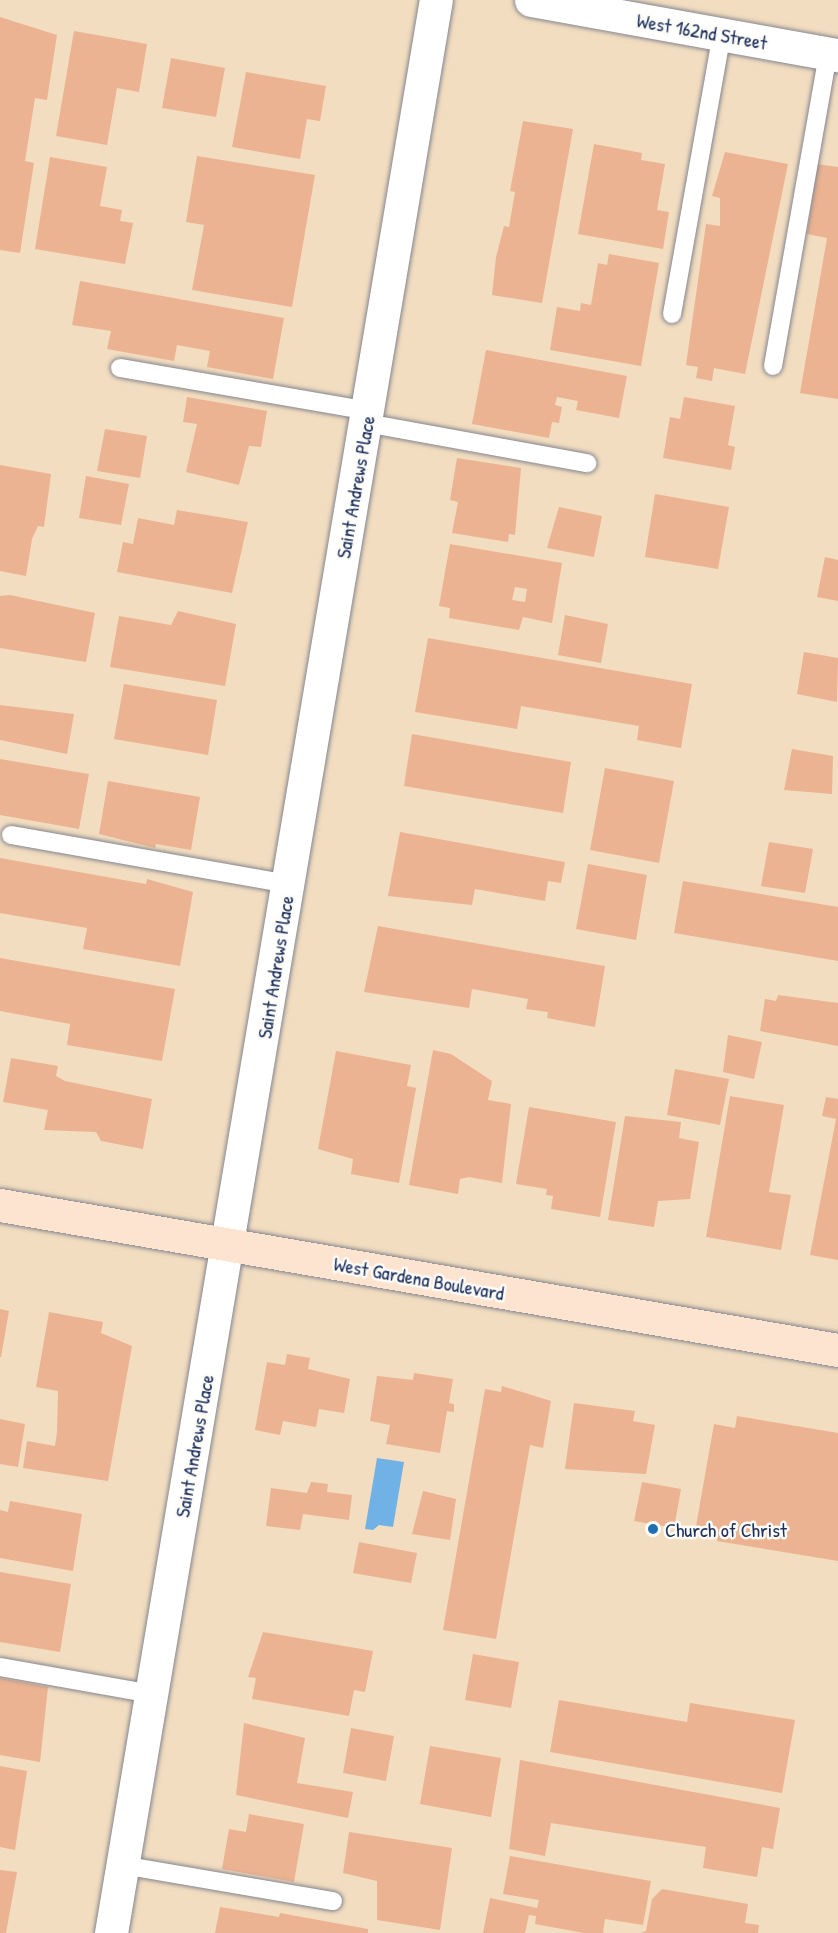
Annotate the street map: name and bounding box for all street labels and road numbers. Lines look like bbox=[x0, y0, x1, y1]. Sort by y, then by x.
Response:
street label: West 162nd Street bbox=[635, 8, 769, 54]
street label: Saint Andrews Place bbox=[331, 414, 379, 560]
street label: Saint Andrews Place bbox=[252, 894, 298, 1040]
street label: West Gardena Boulevard bbox=[332, 1251, 506, 1305]
street label: Saint Andrews Place bbox=[170, 1373, 218, 1519]

